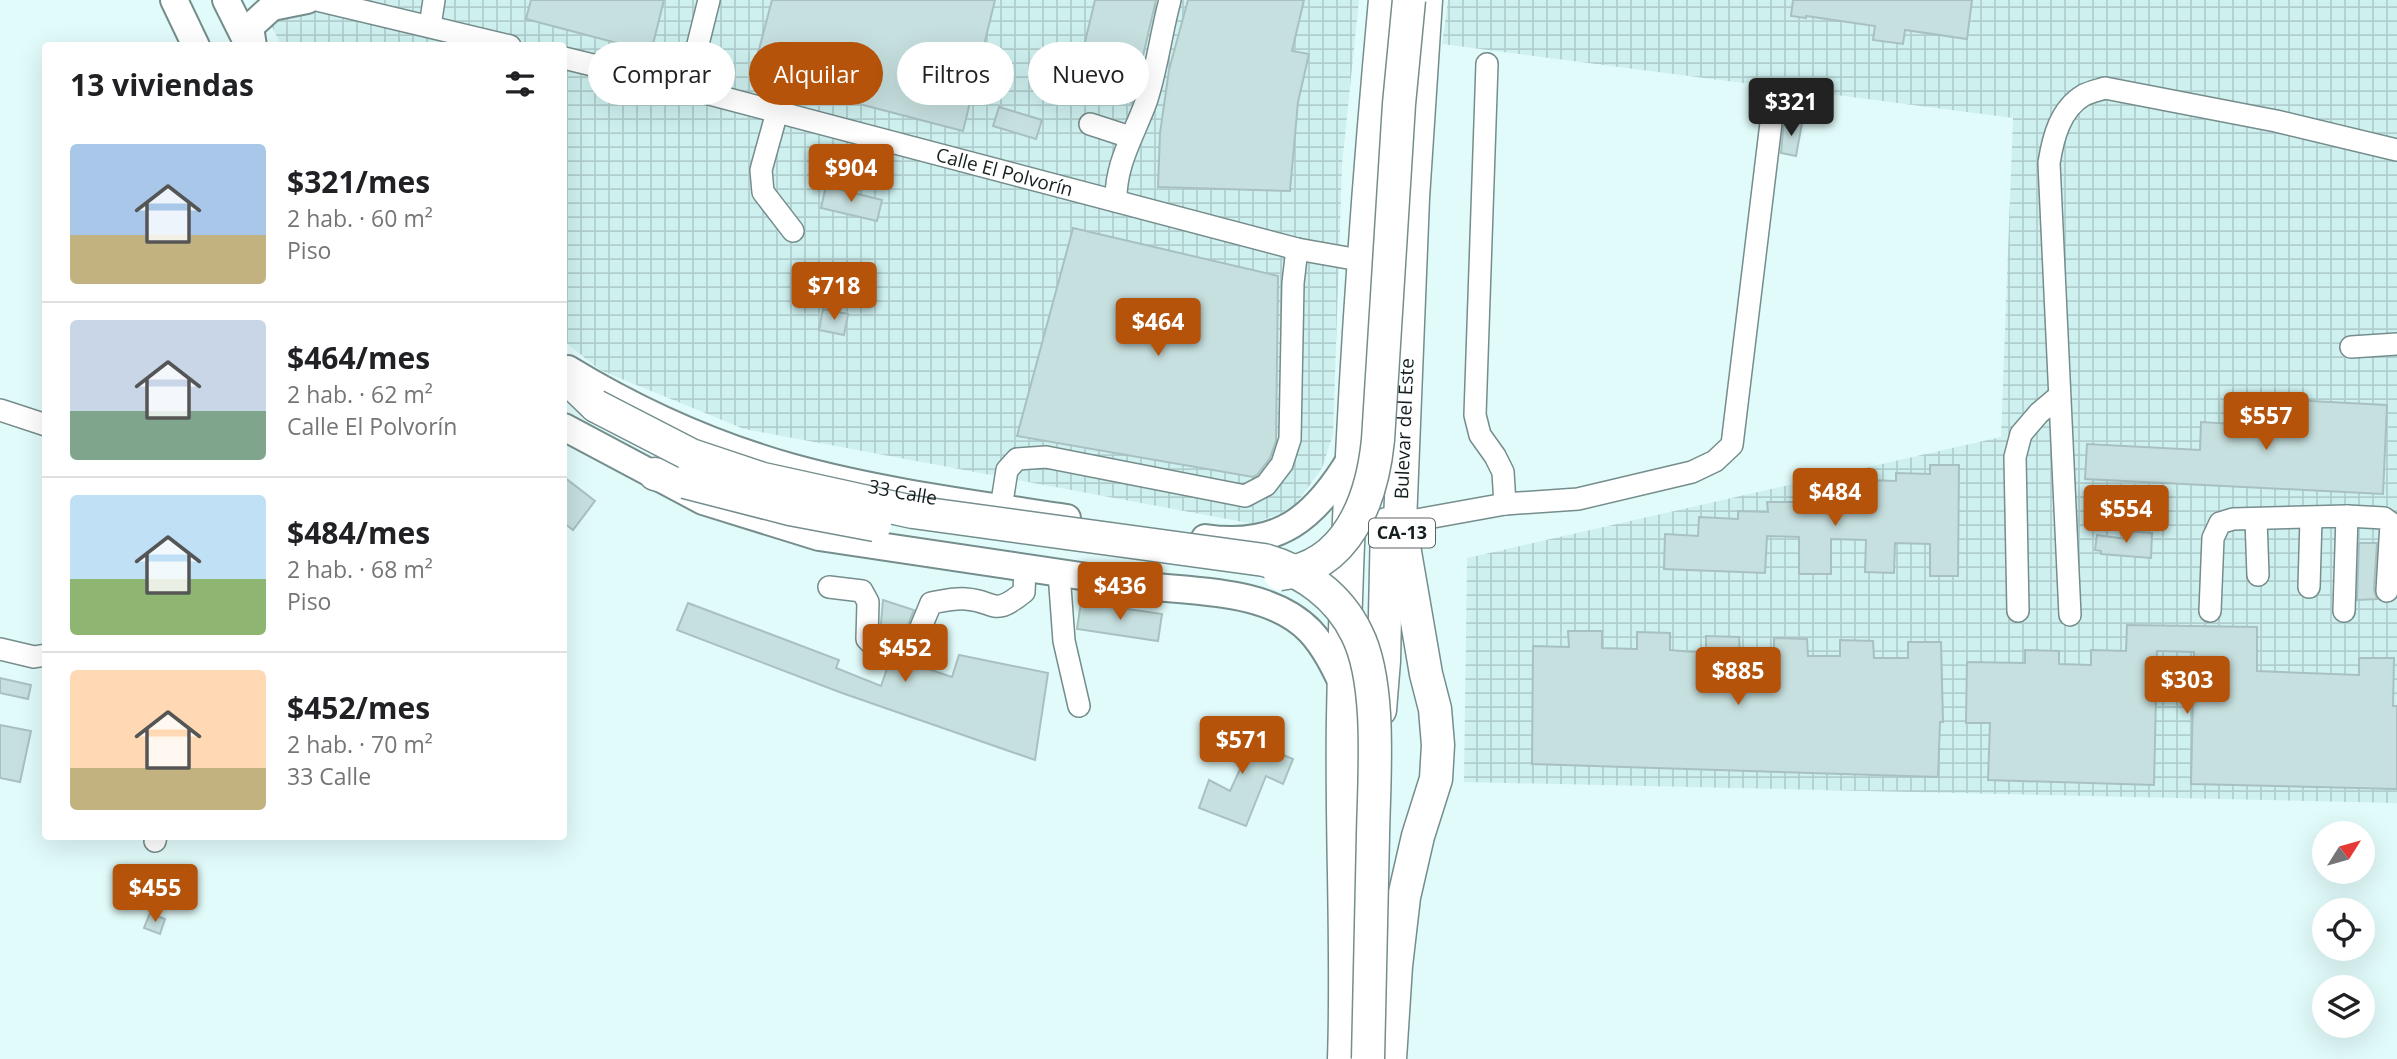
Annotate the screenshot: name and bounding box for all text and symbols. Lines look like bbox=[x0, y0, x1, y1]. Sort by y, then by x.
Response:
chip: Comprar bbox=[588, 42, 735, 105]
chip: Alquilar bbox=[749, 42, 883, 105]
chip: Filtros bbox=[897, 42, 1014, 105]
chip: Nuevo bbox=[1028, 42, 1149, 105]
text: 13 viviendas bbox=[70, 64, 254, 105]
icon: filters bbox=[501, 65, 539, 103]
pin: $321 bbox=[1750, 78, 1832, 138]
text: $321 bbox=[1765, 85, 1817, 117]
street label: Calle El Polvorín bbox=[933, 141, 1076, 202]
pin: $904 bbox=[810, 144, 892, 204]
text: $904 bbox=[825, 151, 877, 183]
text: $321/mes bbox=[287, 161, 430, 202]
icon: home bbox=[126, 172, 210, 256]
text: 2 hab. · 60 m² bbox=[287, 202, 433, 234]
text: Piso bbox=[287, 234, 331, 266]
pin: $718 bbox=[793, 262, 875, 322]
text: $718 bbox=[808, 269, 860, 301]
pin: $464 bbox=[1117, 298, 1199, 358]
text: $464 bbox=[1132, 305, 1184, 337]
text: $464/mes bbox=[287, 337, 430, 378]
icon: home bbox=[126, 348, 210, 432]
street label: Bulevar del Este bbox=[1388, 358, 1420, 500]
text: 2 hab. · 62 m² bbox=[287, 378, 433, 410]
pin: $557 bbox=[2225, 392, 2307, 452]
text: $557 bbox=[2240, 399, 2292, 431]
text: Calle El Polvorín bbox=[287, 410, 457, 442]
pin: $484 bbox=[1794, 468, 1876, 528]
street label: 33 Calle bbox=[866, 473, 939, 511]
text: $484 bbox=[1809, 475, 1861, 507]
pin: $554 bbox=[2085, 486, 2167, 545]
text: $554 bbox=[2100, 492, 2152, 524]
text: $484/mes bbox=[287, 512, 430, 553]
road number: CA-13 bbox=[1369, 518, 1435, 548]
icon: home bbox=[126, 523, 210, 607]
text: 2 hab. · 68 m² bbox=[287, 553, 433, 585]
pin: $436 bbox=[1079, 562, 1161, 622]
text: $436 bbox=[1094, 569, 1146, 601]
text: Piso bbox=[287, 585, 331, 617]
pin: $452 bbox=[864, 624, 946, 684]
text: $452 bbox=[879, 631, 931, 663]
pin: $885 bbox=[1697, 648, 1779, 707]
text: $885 bbox=[1712, 654, 1764, 686]
pin: $303 bbox=[2146, 656, 2228, 716]
text: $303 bbox=[2161, 663, 2213, 695]
text: $452/mes bbox=[287, 687, 430, 728]
icon: home bbox=[126, 698, 210, 782]
pin: $571 bbox=[1201, 716, 1283, 776]
text: $571 bbox=[1216, 723, 1268, 755]
text: 2 hab. · 70 m² bbox=[287, 728, 433, 760]
text: 33 Calle bbox=[287, 760, 371, 792]
north arrow bbox=[2312, 821, 2375, 884]
map controls bbox=[2312, 821, 2375, 1038]
pin: $455 bbox=[114, 864, 196, 924]
text: $455 bbox=[129, 871, 181, 903]
button: locate bbox=[2312, 898, 2375, 961]
button: layers bbox=[2312, 975, 2375, 1038]

